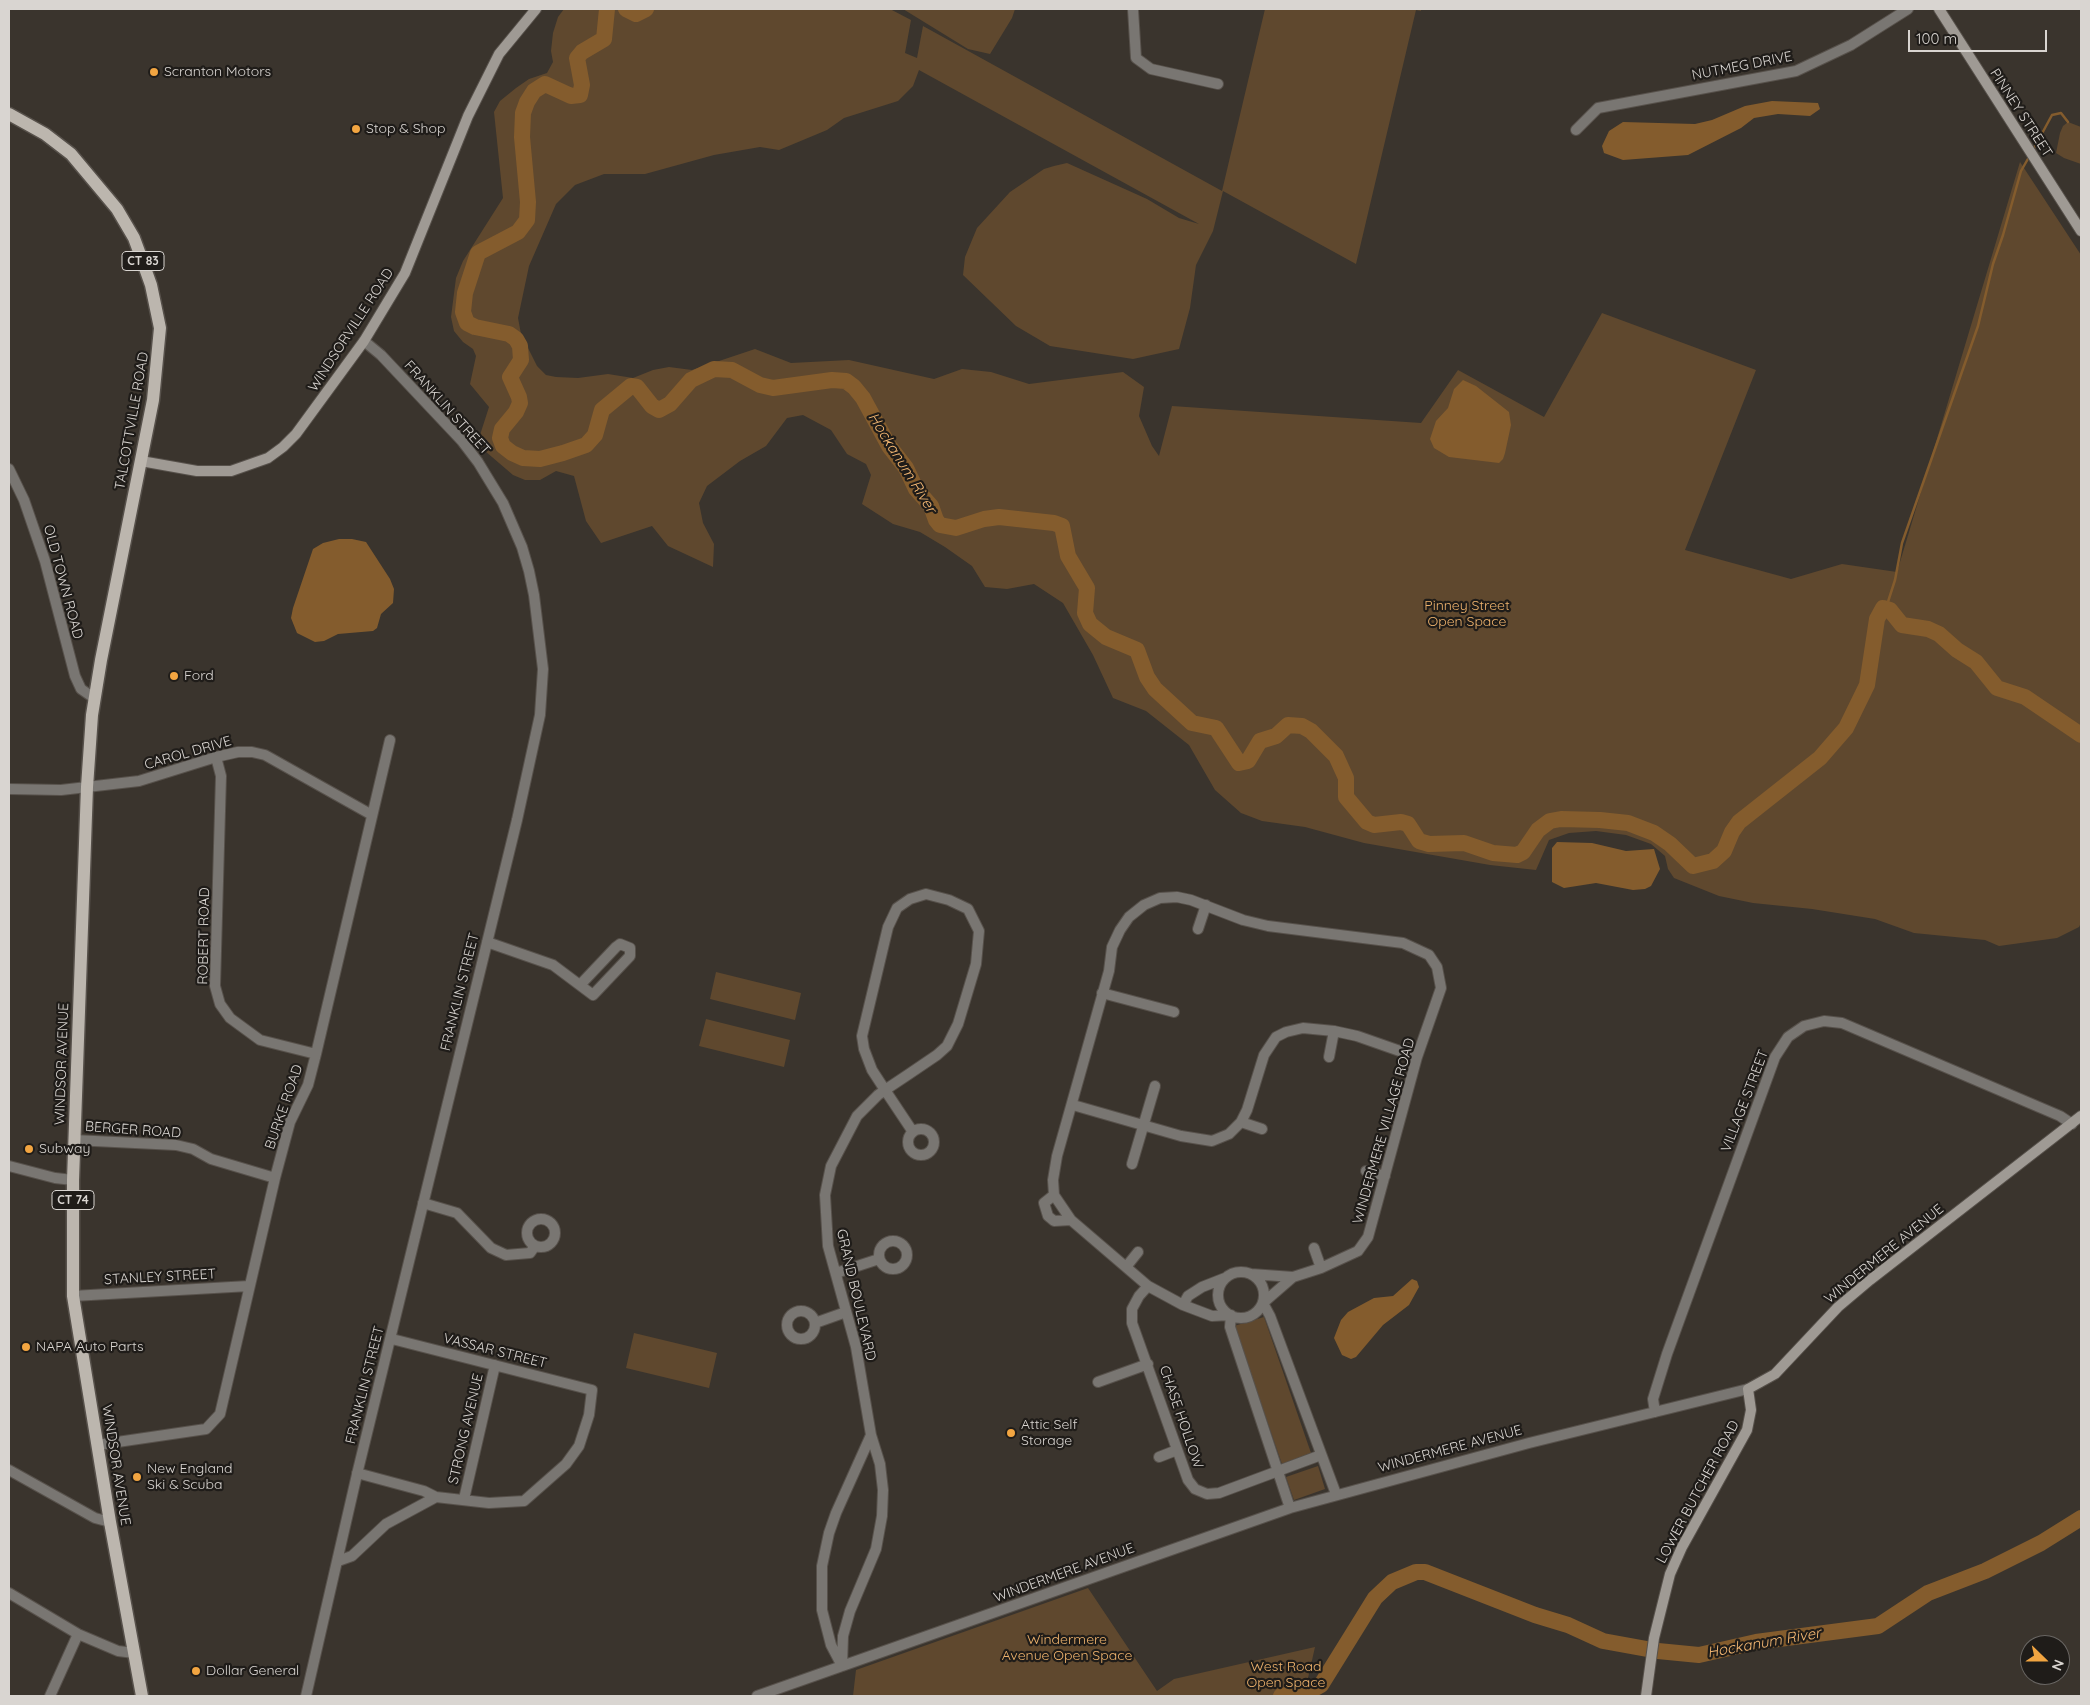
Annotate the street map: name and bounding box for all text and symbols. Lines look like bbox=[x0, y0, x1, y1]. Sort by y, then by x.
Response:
scale bar bbox=[1910, 20, 2049, 52]
text: 100 m bbox=[1916, 29, 1957, 48]
street label: NUTMEG DRIVE bbox=[1690, 48, 1794, 84]
place label: Scranton Motors bbox=[164, 64, 271, 80]
marker: Scranton Motors bbox=[148, 66, 160, 78]
street label: PINNEY STREET bbox=[1986, 66, 2056, 160]
place label: Stop & Shop bbox=[366, 121, 445, 137]
marker: Stop & Shop bbox=[350, 123, 362, 135]
road number: CT 83 bbox=[122, 252, 164, 270]
street label: WINDSORVILLE ROAD bbox=[305, 265, 397, 395]
street label: TALCOTTVILLE ROAD bbox=[112, 351, 152, 491]
street label: FRANKLIN STREET bbox=[400, 357, 494, 459]
water label: Hockanum River bbox=[864, 409, 940, 517]
street label: OLD TOWN ROAD bbox=[40, 523, 86, 641]
park label: Pinney Street Open Space bbox=[1424, 598, 1510, 630]
place label: Ford bbox=[184, 668, 214, 684]
marker: Ford bbox=[168, 670, 180, 682]
street label: CAROL DRIVE bbox=[143, 733, 233, 773]
street label: ROBERT ROAD bbox=[195, 887, 213, 985]
street label: FRANKLIN STREET bbox=[437, 931, 483, 1053]
street label: WINDSOR AVENUE bbox=[51, 1003, 73, 1125]
street label: WINDERMERE VILLAGE ROAD bbox=[1349, 1036, 1419, 1226]
street label: VILLAGE STREET bbox=[1718, 1047, 1772, 1155]
street label: BURKE ROAD bbox=[262, 1062, 306, 1152]
street label: BERGER ROAD bbox=[84, 1118, 182, 1142]
place label: Subway bbox=[39, 1141, 90, 1157]
marker: Subway bbox=[23, 1143, 35, 1155]
road number: CT 74 bbox=[52, 1190, 94, 1210]
street label: WINDERMERE AVENUE bbox=[1821, 1201, 1947, 1307]
street label: GRAND BOULEVARD bbox=[833, 1227, 879, 1363]
street label: STANLEY STREET bbox=[104, 1266, 216, 1288]
street label: FRANKLIN STREET bbox=[342, 1324, 388, 1446]
street label: VASSAR STREET bbox=[442, 1330, 548, 1372]
place label: NAPA Auto Parts bbox=[36, 1339, 143, 1355]
marker: NAPA Auto Parts bbox=[20, 1341, 32, 1353]
street label: CHASE HOLLOW bbox=[1156, 1363, 1206, 1471]
street label: STRONG AVENUE bbox=[445, 1372, 487, 1486]
street label: WINDSOR AVENUE bbox=[98, 1403, 134, 1527]
place label: Attic Self Storage bbox=[1021, 1417, 1078, 1450]
street label: LOWER BUTCHER ROAD bbox=[1653, 1418, 1743, 1566]
street label: WINDERMERE AVENUE bbox=[1376, 1422, 1524, 1476]
marker: Attic Self Storage bbox=[1005, 1427, 1017, 1439]
place label: New England Ski & Scuba bbox=[147, 1461, 233, 1494]
marker: New England Ski & Scuba bbox=[131, 1471, 143, 1483]
street label: WINDERMERE AVENUE bbox=[991, 1540, 1137, 1606]
water label: Hockanum River bbox=[1706, 1624, 1822, 1662]
park label: Windermere Avenue Open Space bbox=[1002, 1632, 1132, 1664]
north arrow bbox=[2020, 1635, 2070, 1685]
text: N bbox=[2048, 1657, 2068, 1673]
park label: West Road Open Space bbox=[1246, 1659, 1326, 1691]
place label: Dollar General bbox=[206, 1663, 299, 1679]
marker: Dollar General bbox=[190, 1665, 202, 1677]

